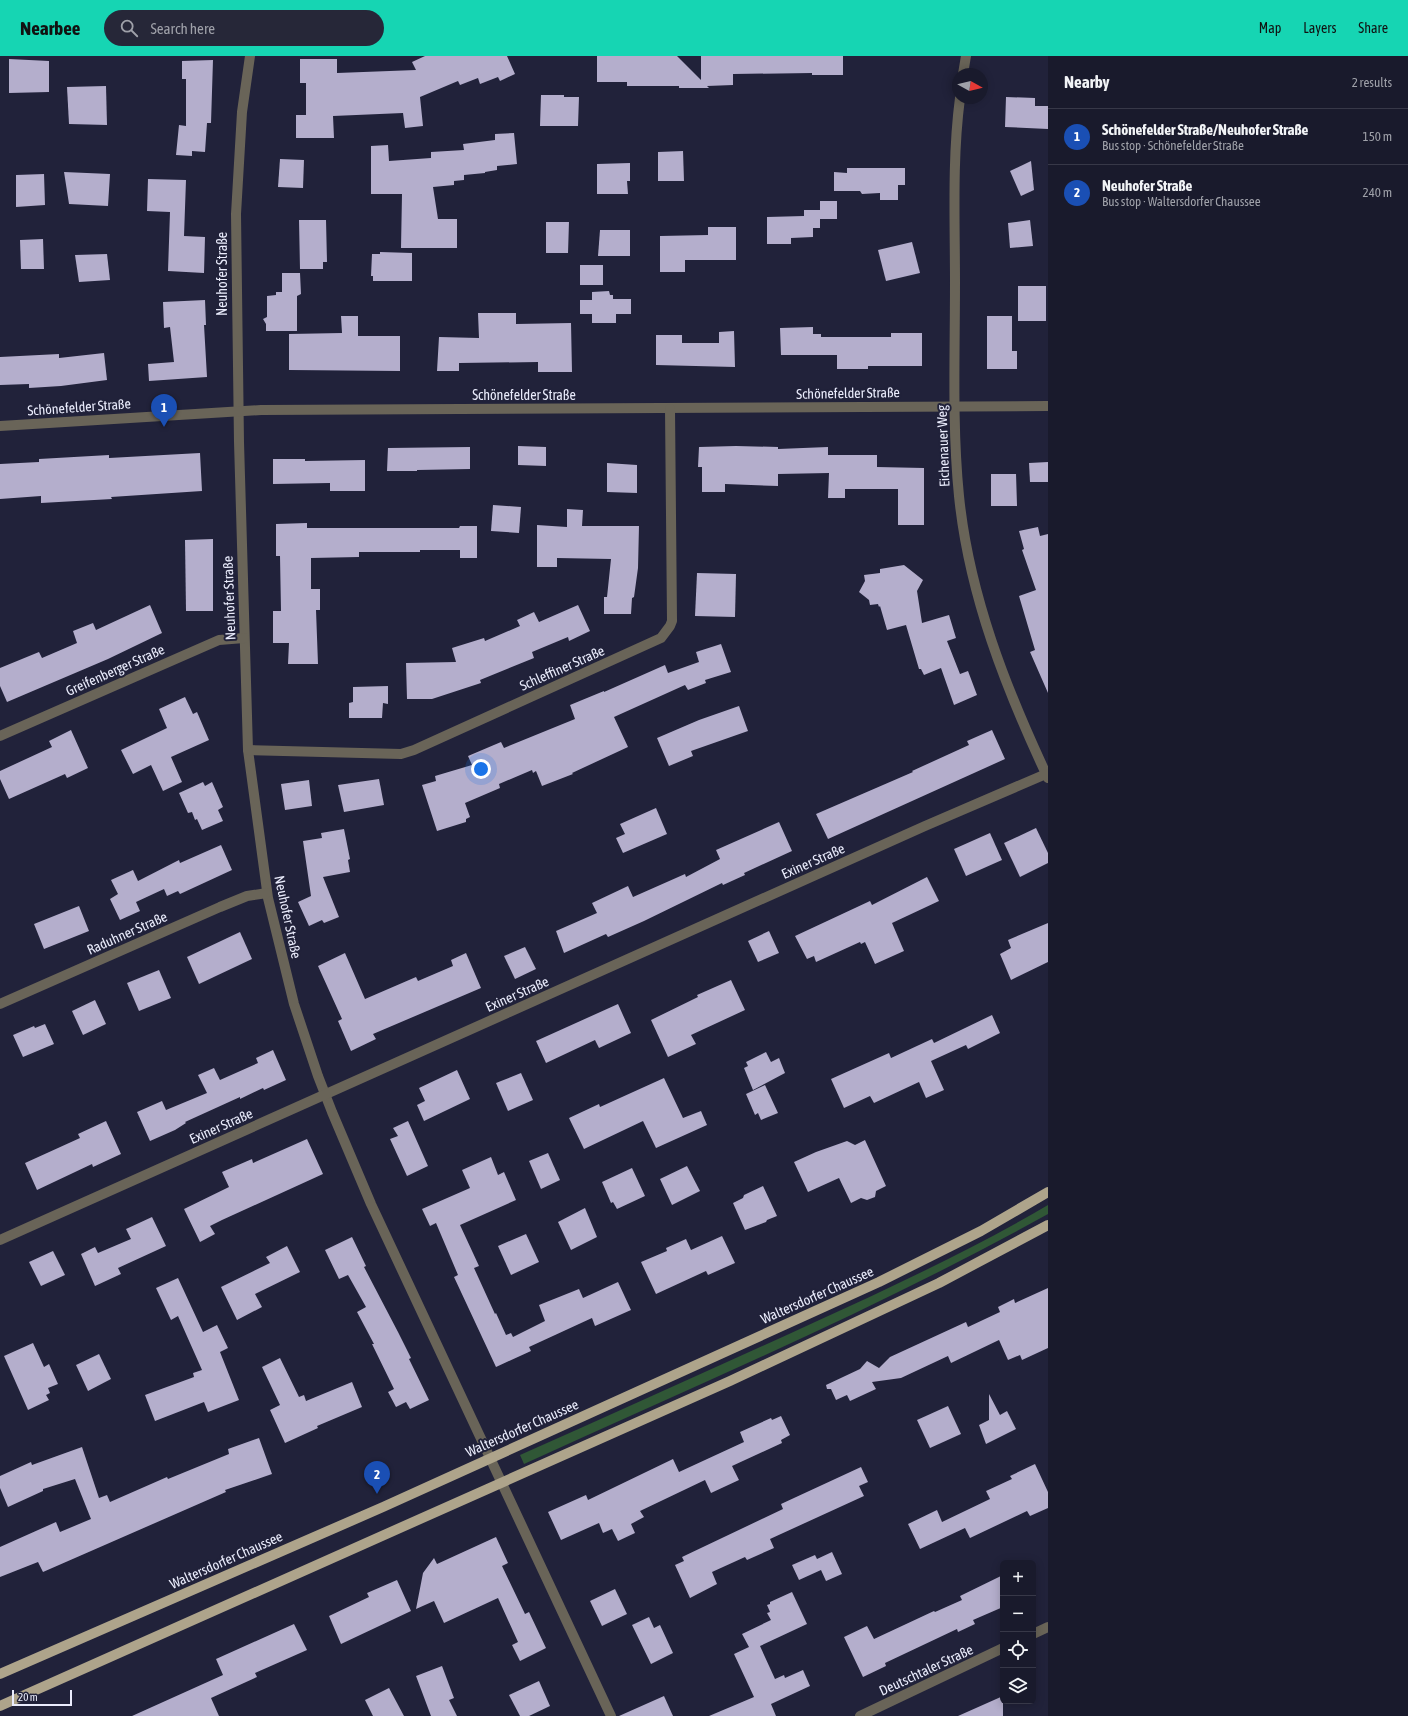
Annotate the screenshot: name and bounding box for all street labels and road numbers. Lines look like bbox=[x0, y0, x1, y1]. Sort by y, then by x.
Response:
street label: Neuhofer Straße bbox=[214, 232, 230, 316]
street label: Schönefelder Straße bbox=[796, 384, 900, 402]
street label: Schönefelder Straße bbox=[472, 387, 576, 403]
street label: Schönefelder Straße bbox=[27, 395, 131, 419]
street label: Eichenauer Weg bbox=[934, 405, 952, 487]
street label: Neuhofer Straße bbox=[220, 556, 238, 640]
street label: Greifenberger Straße bbox=[63, 641, 167, 699]
street label: Schleffiner Straße bbox=[517, 642, 607, 694]
street label: Exiner Straße bbox=[779, 840, 847, 882]
street label: Neuhofer Straße bbox=[271, 874, 305, 960]
street label: Raduhner Straße bbox=[84, 908, 170, 958]
street label: Exiner Straße bbox=[483, 973, 551, 1015]
street label: Exiner Straße bbox=[187, 1105, 255, 1147]
street label: Waltersdorfer Chaussee bbox=[758, 1263, 876, 1327]
street label: Waltersdorfer Chaussee bbox=[463, 1396, 581, 1460]
street label: Waltersdorfer Chaussee bbox=[167, 1528, 285, 1592]
street label: Deutschtaler Straße bbox=[877, 1641, 975, 1699]

